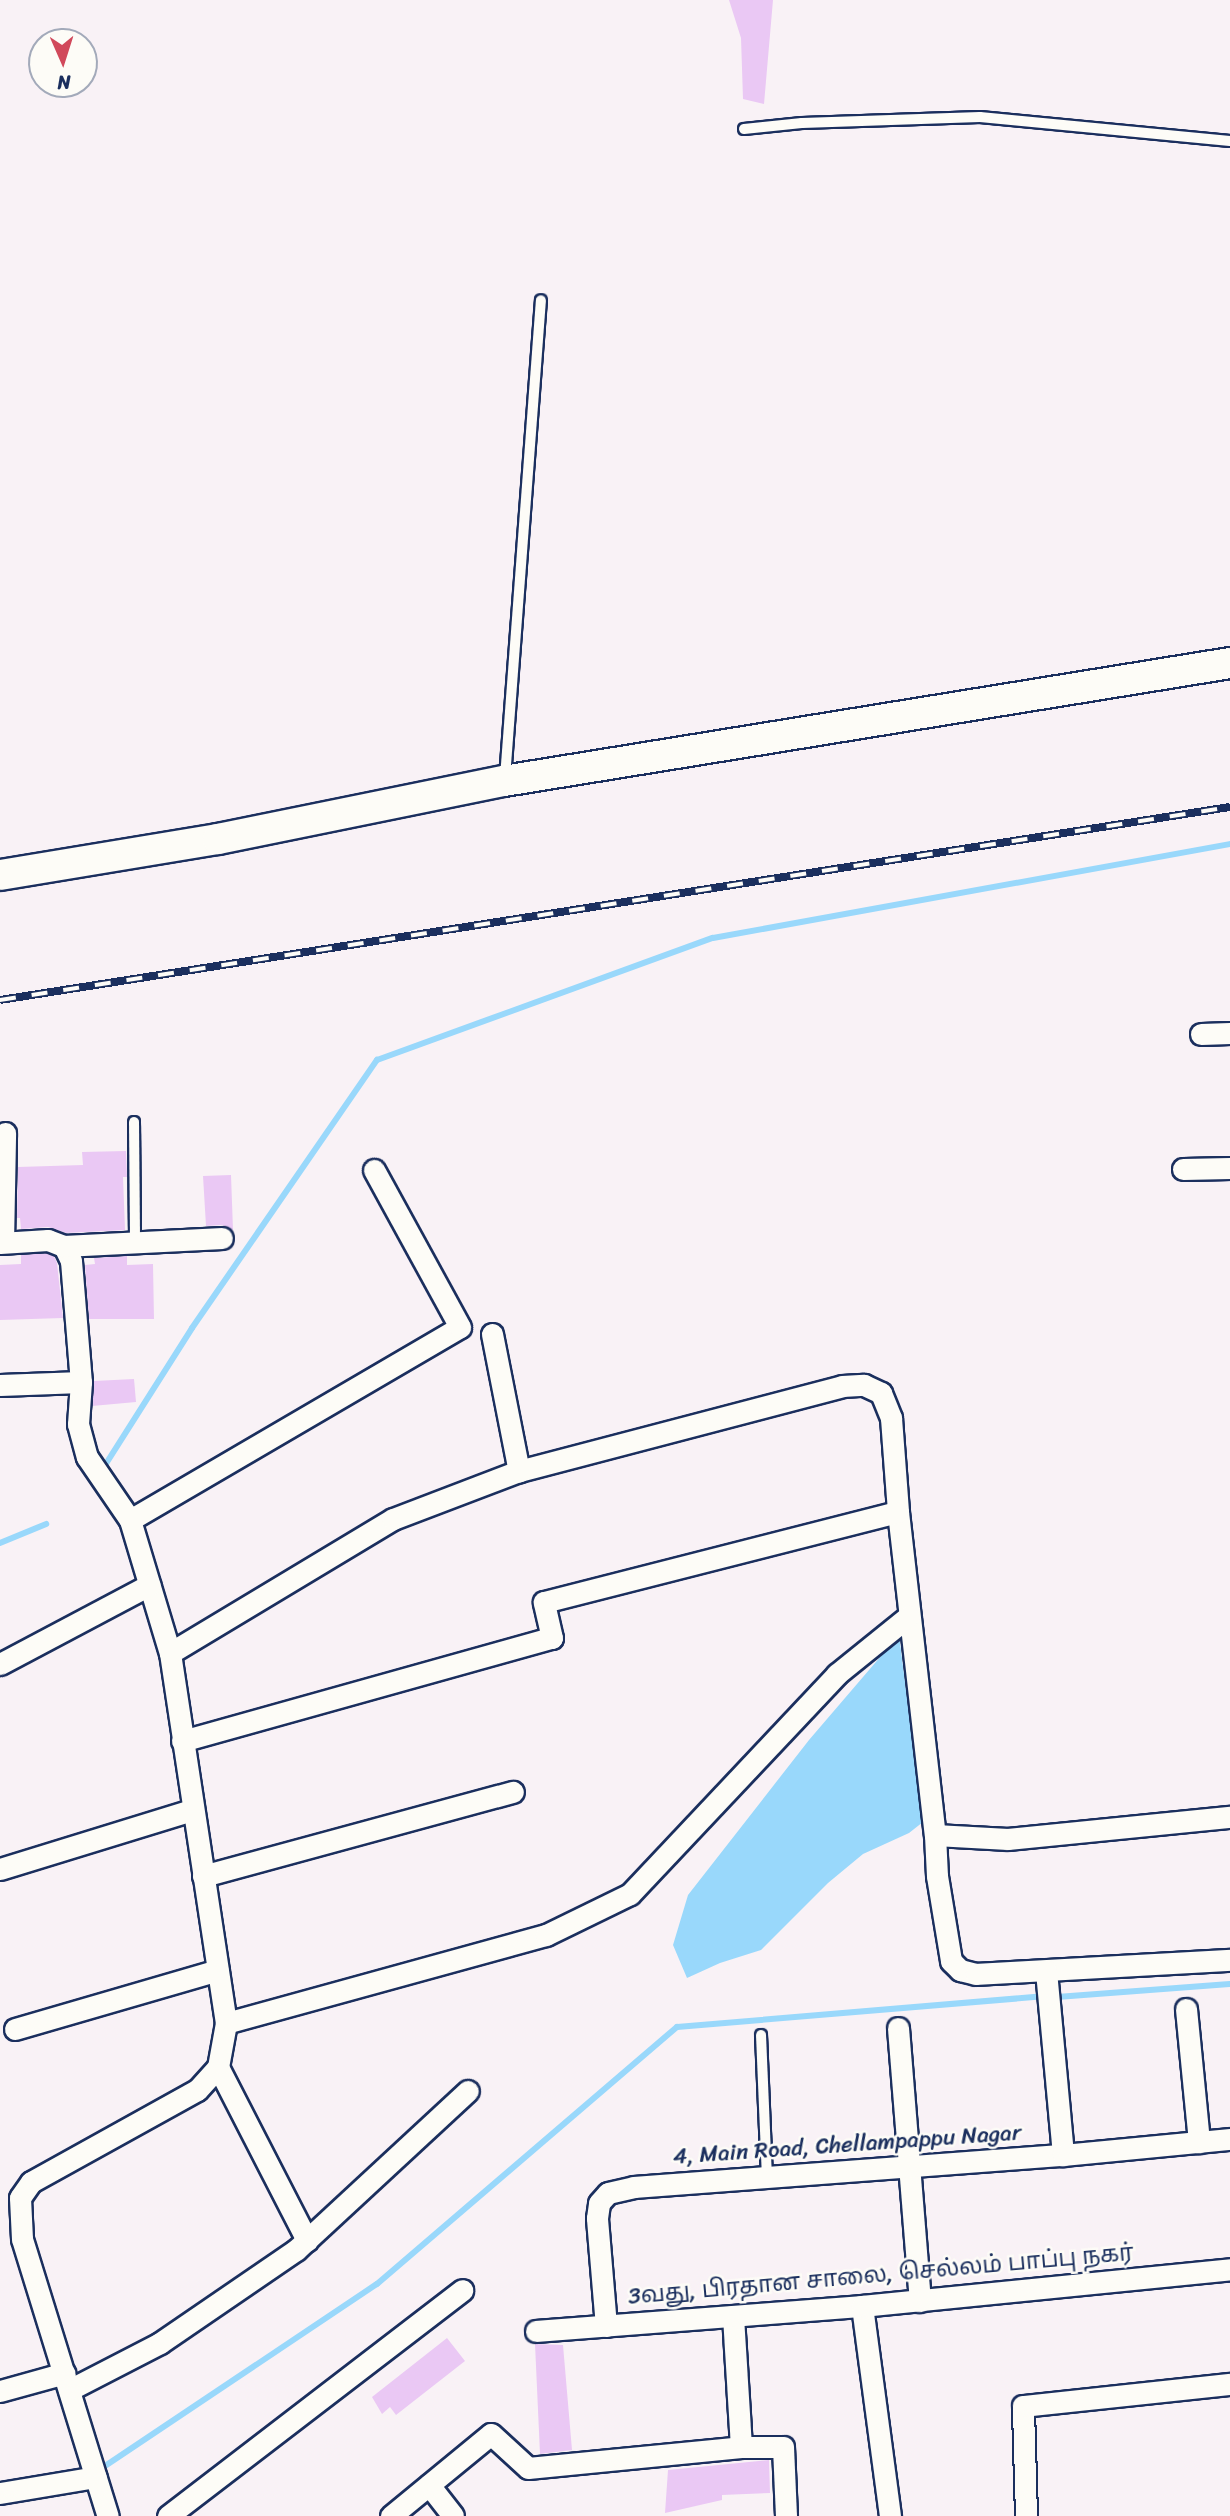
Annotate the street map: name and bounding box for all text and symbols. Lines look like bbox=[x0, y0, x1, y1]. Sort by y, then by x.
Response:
north arrow bbox=[28, 28, 98, 98]
text: N bbox=[57, 66, 71, 99]
street label: 4, Main Road, Chellampappu Nagar bbox=[671, 2119, 1023, 2171]
street label: 3வது, பிரதான சாலை, செல்லம் பாப்பு நகர் bbox=[627, 2239, 1135, 2311]

